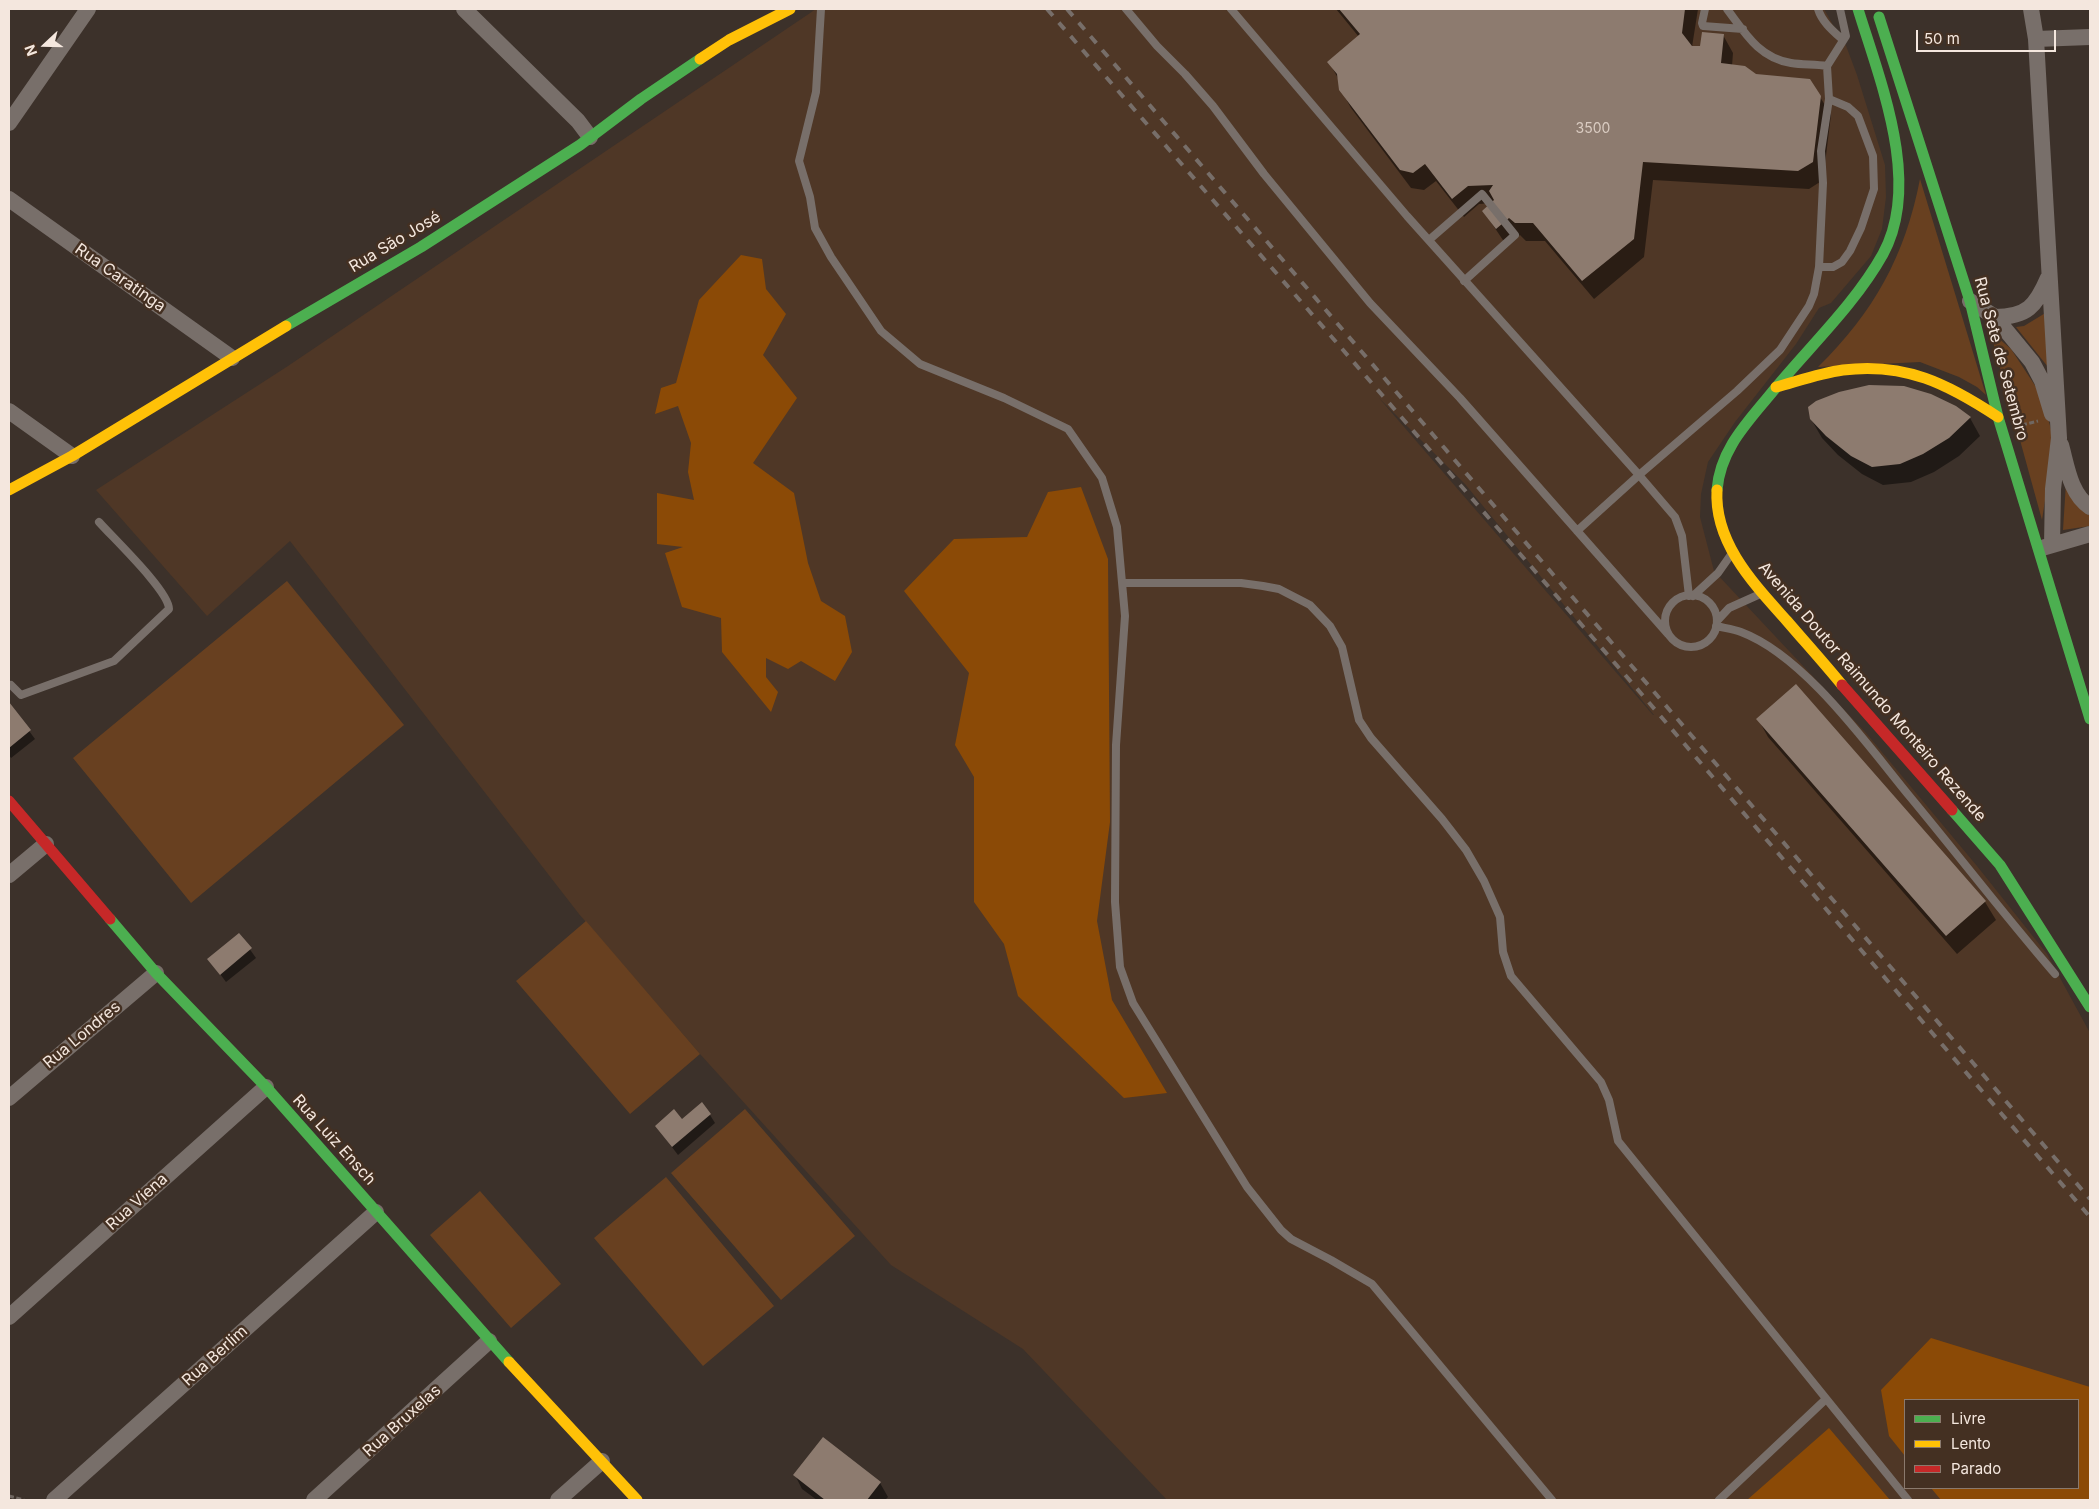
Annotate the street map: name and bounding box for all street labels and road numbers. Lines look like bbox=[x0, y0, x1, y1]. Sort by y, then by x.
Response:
street label: Rua São José bbox=[346, 207, 444, 277]
street label: Rua Caratinga bbox=[71, 240, 169, 316]
street label: Rua Sete de Setembro bbox=[1970, 275, 2032, 443]
street label: Avenida Doutor Raimundo Monteiro Rezende bbox=[1754, 558, 1990, 826]
street label: Rua Londres bbox=[40, 997, 124, 1073]
street label: Rua Luiz Ensch bbox=[288, 1091, 380, 1189]
street label: Rua Viena bbox=[102, 1169, 172, 1235]
street label: Rua Berlim bbox=[178, 1322, 252, 1390]
street label: Rua Bruxelas bbox=[359, 1381, 445, 1461]

